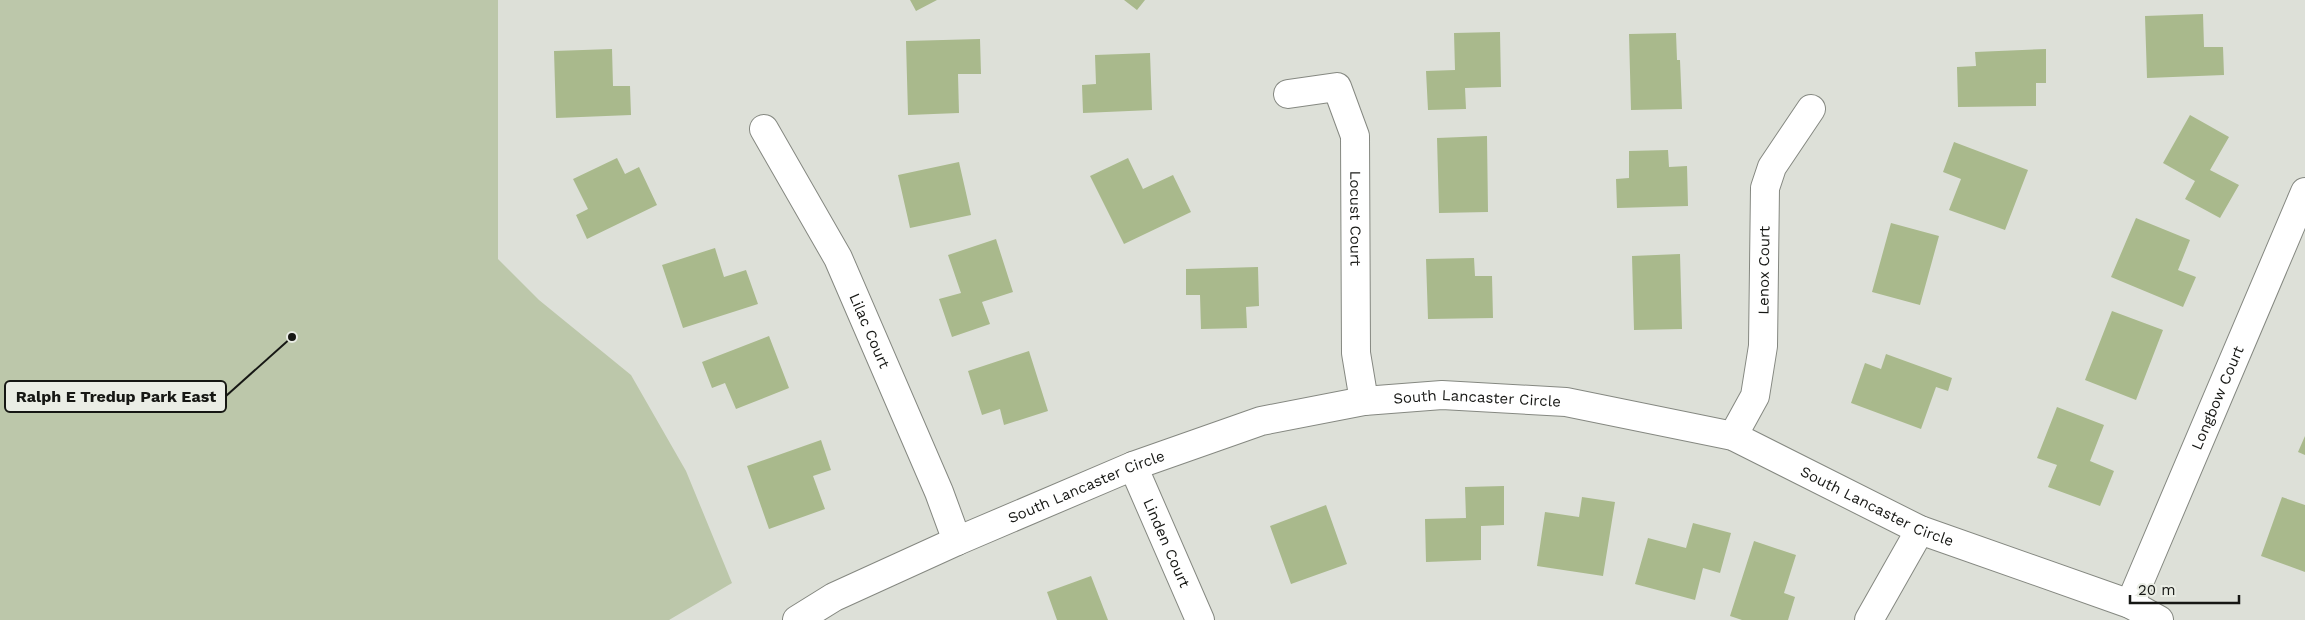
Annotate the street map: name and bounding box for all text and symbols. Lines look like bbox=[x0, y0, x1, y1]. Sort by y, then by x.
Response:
street label: Locust Court bbox=[1346, 171, 1365, 267]
street label: Lenox Court bbox=[1754, 225, 1774, 315]
street label: Lilac Court bbox=[845, 290, 894, 372]
street label: Longbow Court bbox=[2188, 343, 2248, 452]
callout: Ralph E Tredup Park East bbox=[5, 381, 226, 412]
street label: South Lancaster Circle bbox=[1393, 386, 1561, 411]
text: Ralph E Tredup Park East bbox=[16, 387, 216, 406]
street label: South Lancaster Circle bbox=[1005, 447, 1167, 527]
street label: South Lancaster Circle bbox=[1797, 462, 1956, 550]
street label: Linden Court bbox=[1139, 496, 1194, 591]
scale bar bbox=[2130, 572, 2239, 604]
text: 20 m bbox=[2138, 581, 2176, 599]

